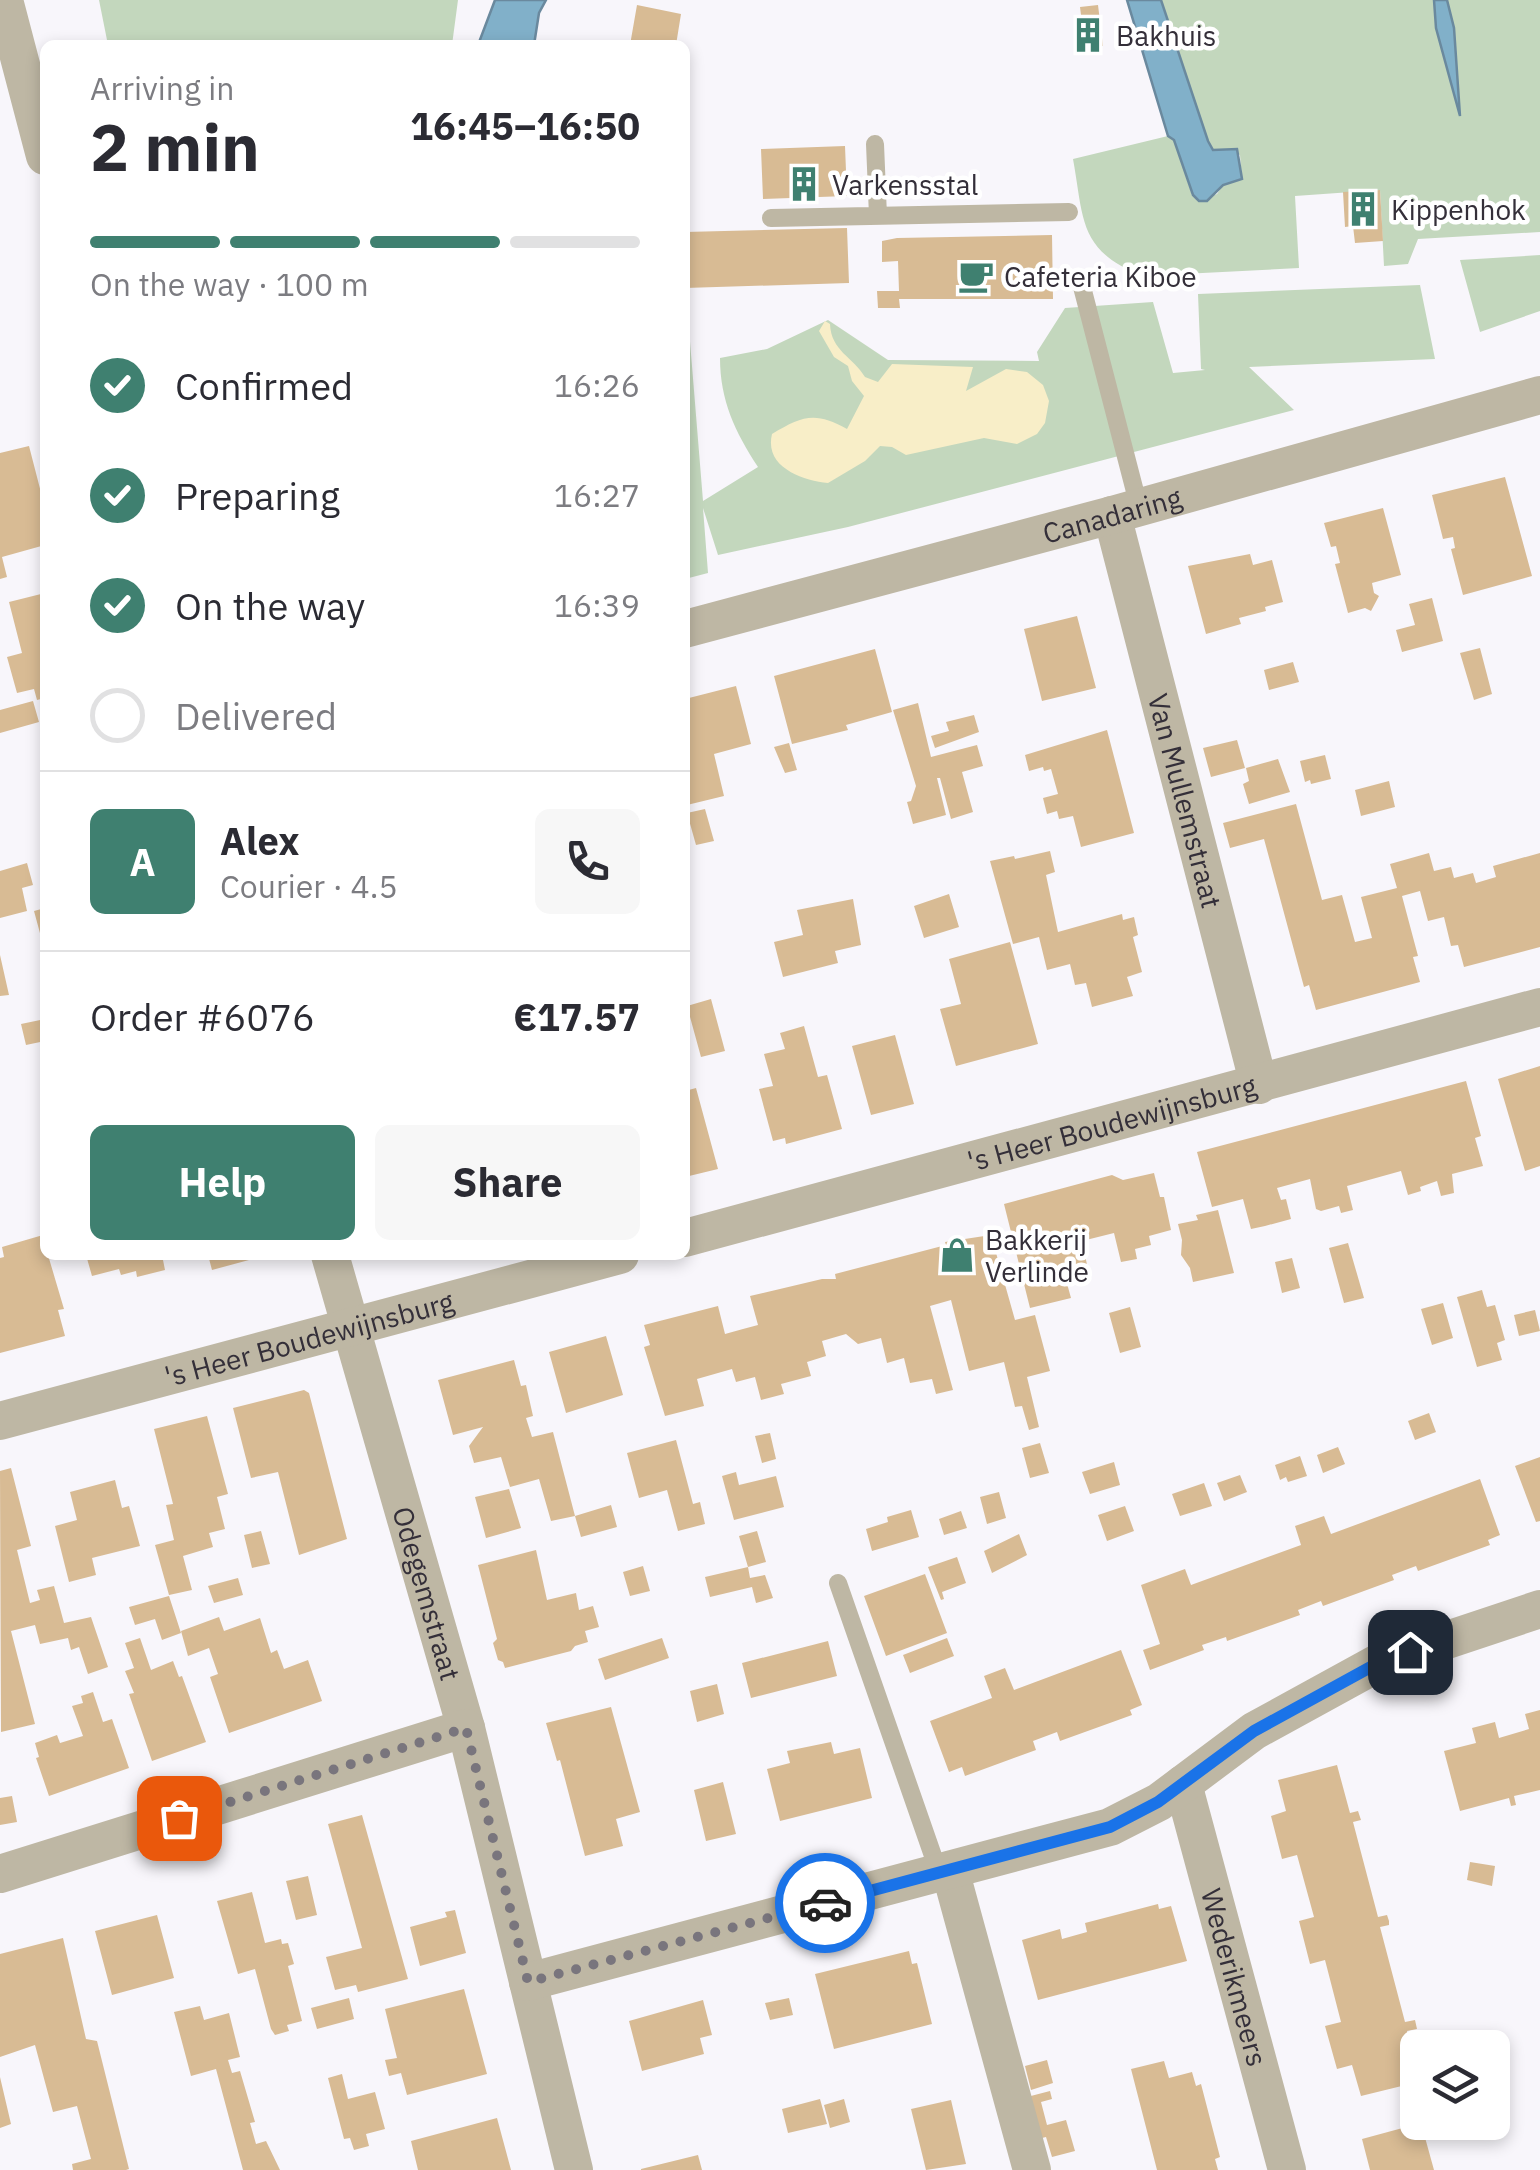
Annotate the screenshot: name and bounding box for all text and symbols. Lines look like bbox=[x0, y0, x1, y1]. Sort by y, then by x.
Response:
building icon: Bakhuis bbox=[1069, 16, 1107, 54]
place label: Bakhuis bbox=[1116, 17, 1216, 54]
text: Arriving in bbox=[90, 67, 235, 109]
text: 16:45–16:50 bbox=[410, 101, 640, 150]
text: 2 min bbox=[90, 104, 260, 189]
building icon: Varkensstal bbox=[785, 165, 823, 203]
place label: Varkensstal bbox=[832, 166, 978, 203]
building icon: Kippenhok bbox=[1344, 190, 1382, 228]
place label: Kippenhok bbox=[1391, 191, 1526, 228]
cafe icon: Cafeteria Kiboe bbox=[957, 257, 995, 295]
place label: Cafeteria Kiboe bbox=[1004, 258, 1197, 295]
text: On the way · 100 m bbox=[90, 263, 369, 305]
icon: check bbox=[90, 358, 145, 413]
text: Confirmed bbox=[175, 361, 353, 410]
text: 16:26 bbox=[554, 364, 640, 406]
icon: check bbox=[90, 468, 145, 523]
text: Preparing bbox=[175, 471, 340, 520]
text: 16:27 bbox=[554, 474, 640, 516]
street label: Canadaring bbox=[1038, 478, 1186, 551]
icon: check bbox=[90, 578, 145, 633]
text: On the way bbox=[175, 581, 365, 630]
text: 16:39 bbox=[554, 584, 640, 626]
street label: Van Mullemstraat bbox=[1140, 689, 1231, 912]
text: Delivered bbox=[175, 691, 337, 740]
button: phone bbox=[535, 809, 640, 914]
text: Alex bbox=[220, 816, 300, 865]
text: A bbox=[129, 837, 156, 886]
text: Courier · 4.5 bbox=[220, 865, 398, 907]
text: Order #6076 bbox=[90, 992, 315, 1041]
text: €17.57 bbox=[513, 992, 640, 1041]
street label: 's Heer Boudewijnsburg bbox=[963, 1066, 1260, 1179]
button: Help bbox=[90, 1125, 355, 1240]
button: Share bbox=[375, 1125, 640, 1240]
place label: Bakkerij Verlinde bbox=[985, 1221, 1089, 1290]
shop icon: Bakkerij Verlinde bbox=[938, 1236, 976, 1274]
street label: 's Heer Boudewijnsburg bbox=[161, 1282, 458, 1395]
street label: Odegemstraat bbox=[385, 1502, 470, 1684]
pin bbox=[1368, 1610, 1453, 1695]
icon: home bbox=[1383, 1625, 1438, 1680]
pin bbox=[137, 1776, 222, 1861]
icon: bag bbox=[152, 1791, 207, 1846]
courier bbox=[775, 1853, 875, 1953]
icon: car bbox=[798, 1876, 853, 1931]
street label: Wederikmeers bbox=[1193, 1884, 1277, 2070]
map controls bbox=[1400, 2030, 1510, 2140]
button: layers bbox=[1400, 2030, 1510, 2140]

